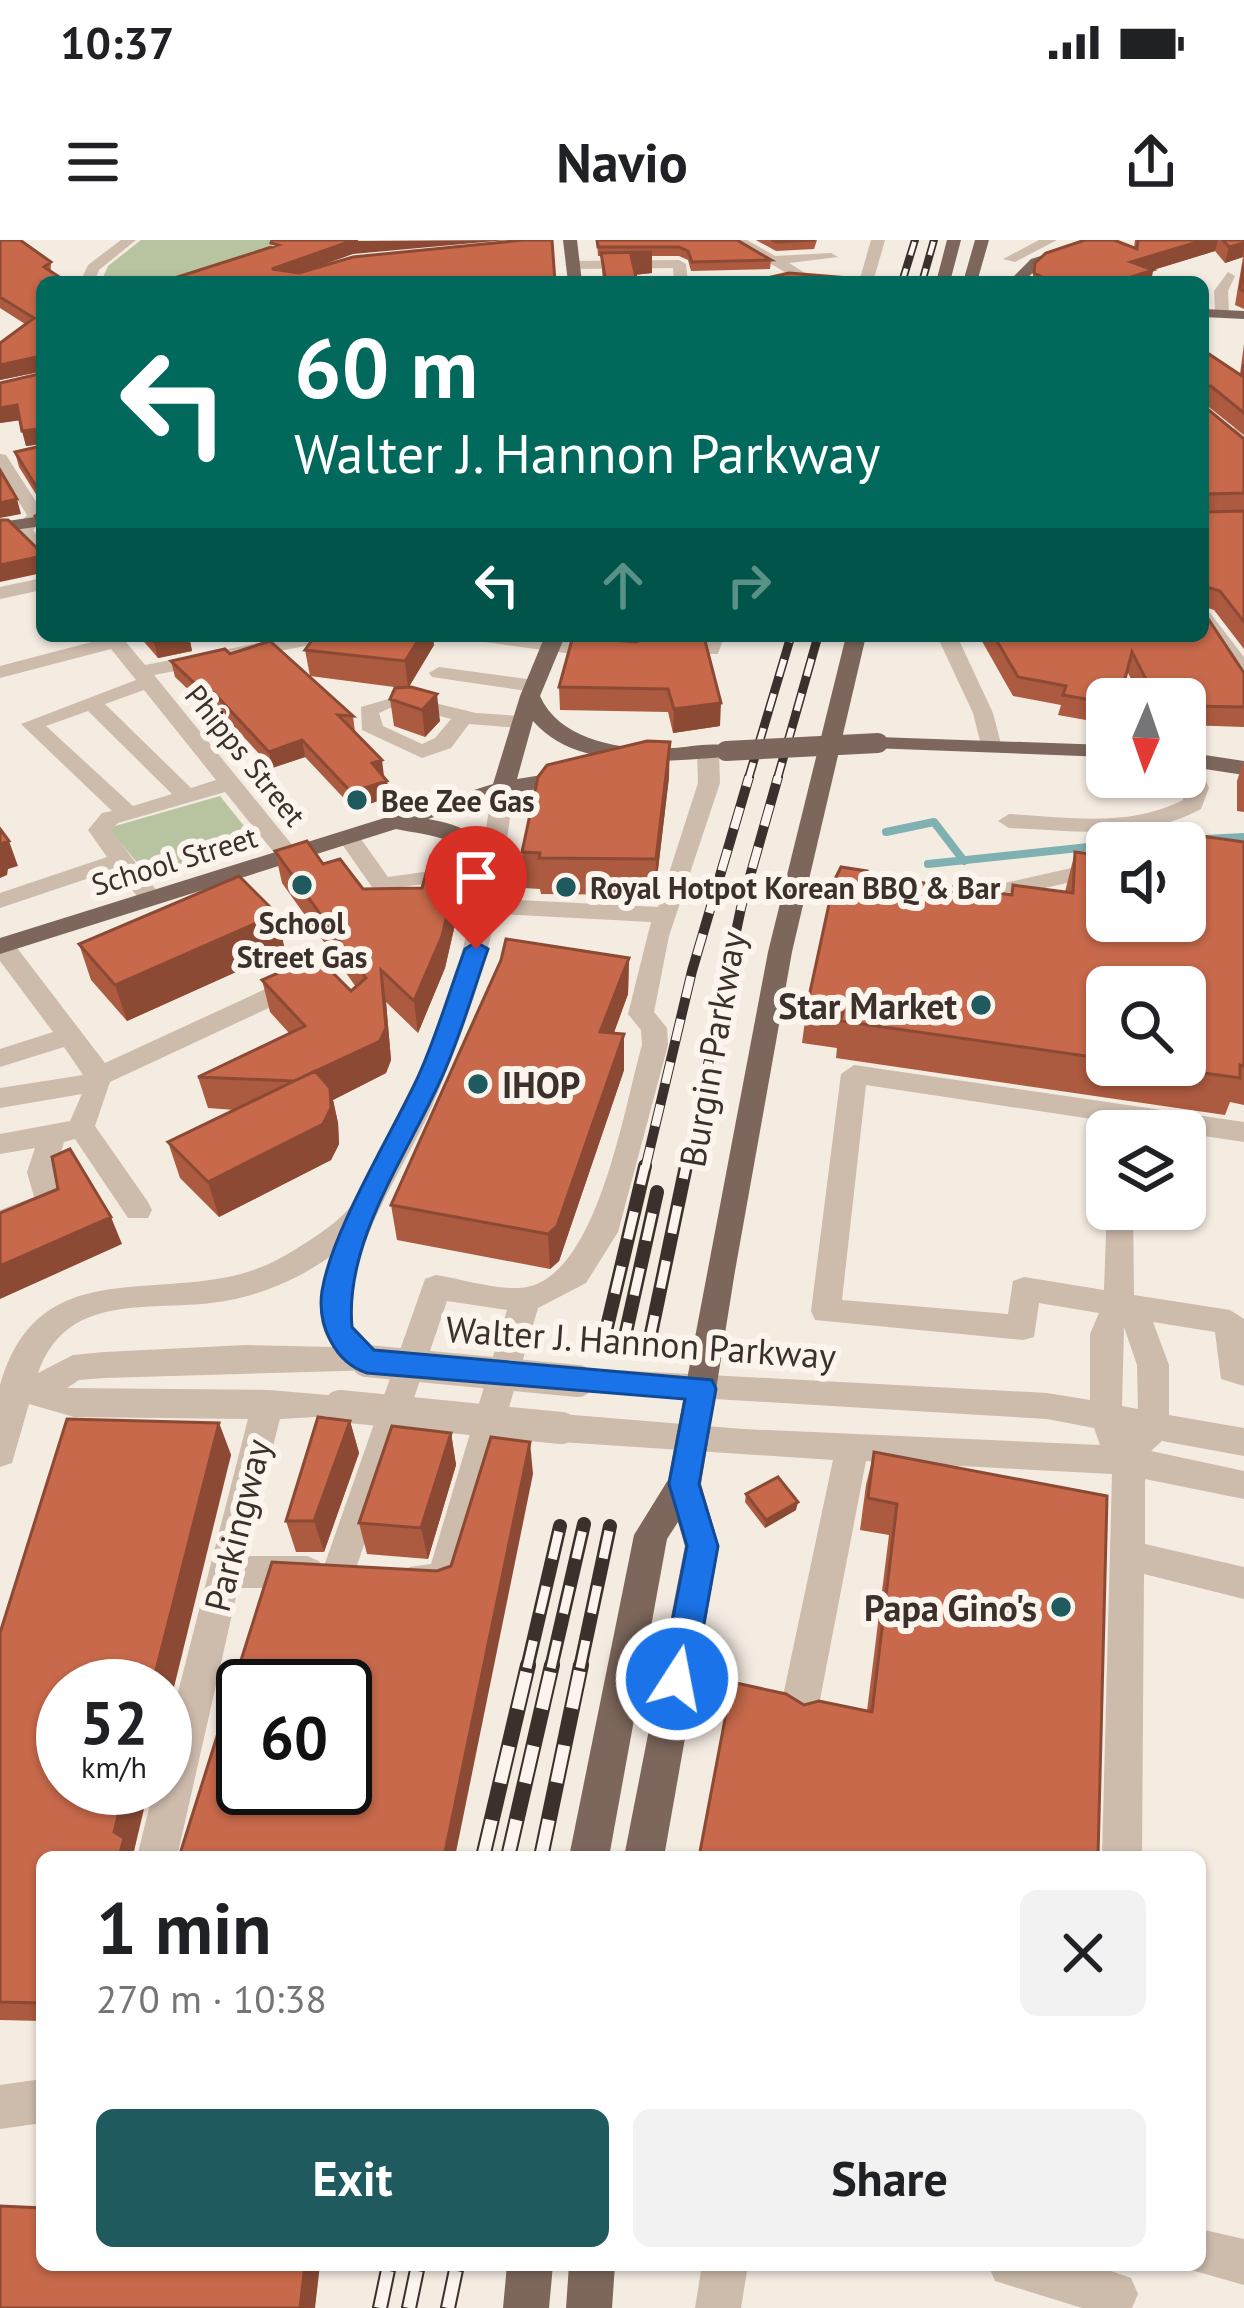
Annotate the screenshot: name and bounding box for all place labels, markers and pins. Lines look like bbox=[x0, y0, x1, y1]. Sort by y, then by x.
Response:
place label: Bee Zee Gas bbox=[381, 781, 535, 820]
marker: Bee Zee Gas bbox=[344, 787, 370, 813]
pin bbox=[425, 826, 527, 949]
place label: Royal Hotpot Korean BBQ & Bar bbox=[590, 868, 1001, 907]
marker: School Street Gas bbox=[289, 872, 315, 898]
marker: Royal Hotpot Korean BBQ & Bar bbox=[553, 874, 579, 900]
place label: School Street Gas bbox=[237, 903, 367, 976]
place label: Star Market bbox=[778, 982, 957, 1029]
marker: Star Market bbox=[968, 992, 994, 1018]
place label: IHOP bbox=[502, 1061, 580, 1108]
marker: IHOP bbox=[465, 1071, 491, 1097]
place label: Papa Gino's bbox=[864, 1584, 1037, 1631]
marker: Papa Gino's bbox=[1048, 1594, 1074, 1620]

